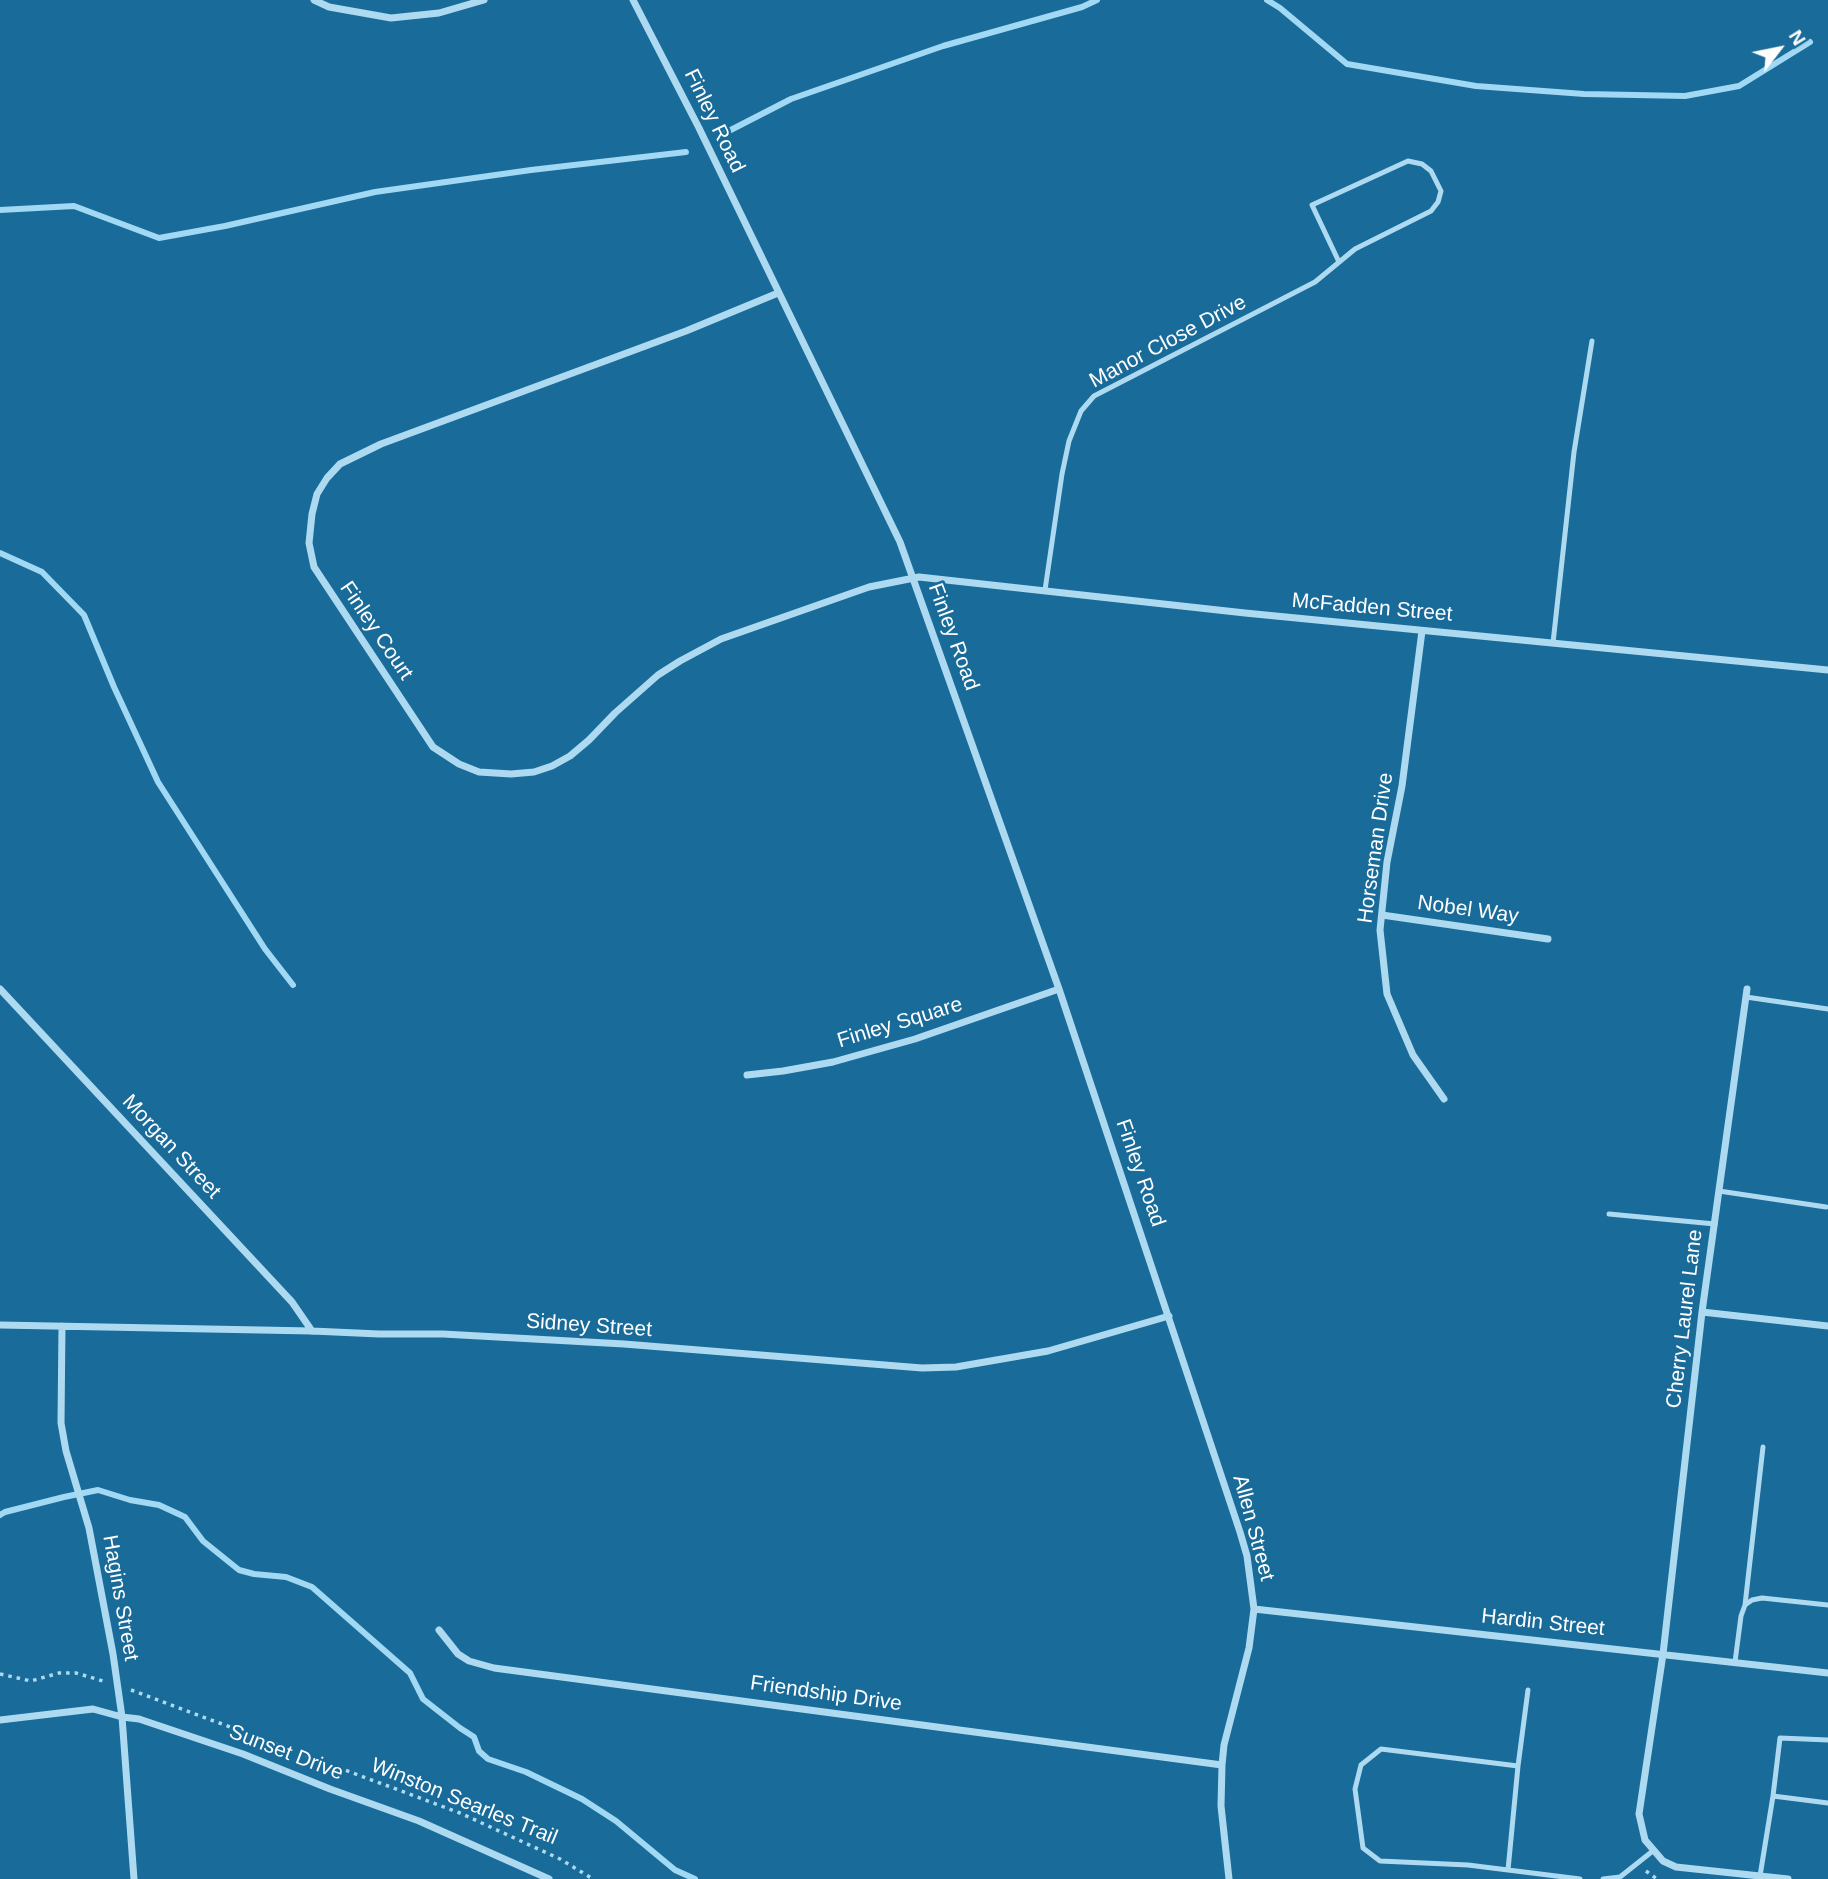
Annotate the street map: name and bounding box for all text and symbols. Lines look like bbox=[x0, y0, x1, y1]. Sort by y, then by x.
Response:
north arrow bbox=[1744, 14, 1814, 84]
text: N bbox=[1785, 26, 1810, 49]
street label: Finley Road bbox=[678, 65, 750, 177]
street label: Manor Close Drive bbox=[1085, 290, 1251, 394]
street label: Finley Court bbox=[334, 577, 418, 685]
street label: Finley Road bbox=[922, 580, 984, 694]
street label: McFadden Street bbox=[1291, 588, 1453, 628]
street label: Horseman Drive bbox=[1353, 771, 1399, 925]
street label: Nobel Way bbox=[1416, 890, 1520, 930]
street label: Finley Square bbox=[834, 992, 966, 1054]
street label: Morgan Street bbox=[116, 1090, 226, 1204]
street label: Finley Road bbox=[1110, 1116, 1170, 1230]
street label: Cherry Laurel Lane bbox=[1662, 1228, 1708, 1410]
street label: Sidney Street bbox=[525, 1309, 653, 1343]
street label: Allen Street bbox=[1227, 1472, 1279, 1584]
street label: Hagins Street bbox=[97, 1533, 143, 1663]
street label: Hardin Street bbox=[1480, 1604, 1606, 1642]
street label: Friendship Drive bbox=[749, 1671, 903, 1717]
street label: Sunset Drive bbox=[225, 1720, 347, 1786]
street label: Winston Searles Trail bbox=[367, 1753, 561, 1851]

